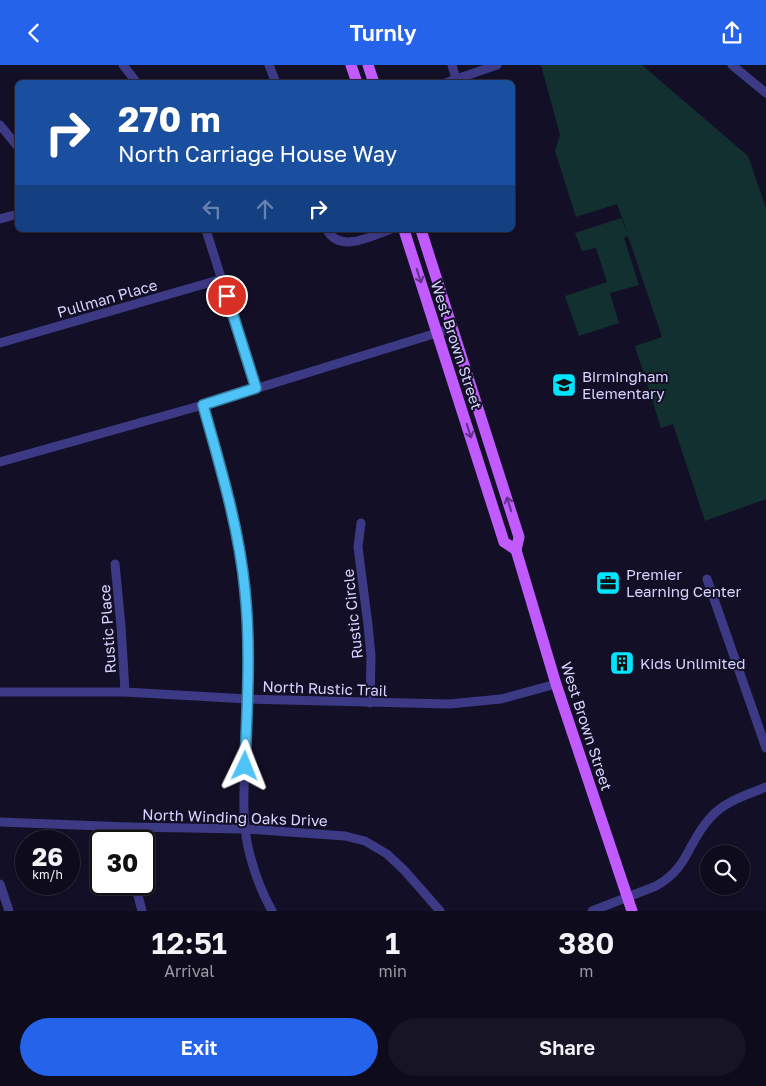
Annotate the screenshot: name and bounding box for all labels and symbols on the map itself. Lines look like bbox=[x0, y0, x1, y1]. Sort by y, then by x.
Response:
one-way arrow bbox=[415, 268, 424, 284]
street label: Pullman Place bbox=[55, 275, 159, 321]
pin bbox=[206, 275, 248, 317]
street label: West Brown Street bbox=[428, 278, 486, 412]
place label: Birmingham Elementary bbox=[582, 367, 669, 402]
school or university icon: Birmingham Elementary bbox=[551, 372, 577, 398]
one-way arrow bbox=[465, 423, 474, 438]
one-way arrow bbox=[503, 496, 513, 512]
place label: Premier Learning Center bbox=[626, 565, 742, 600]
street label: Rustic Circle bbox=[338, 568, 366, 660]
office icon: Premier Learning Center bbox=[595, 570, 621, 596]
street label: Rustic Place bbox=[95, 584, 119, 674]
building icon: Kids Unlimited bbox=[609, 650, 635, 676]
place label: Kids Unlimited bbox=[640, 654, 746, 672]
street label: West Brown Street bbox=[558, 659, 616, 793]
street label: North Rustic Trail bbox=[262, 677, 388, 699]
position arrow bbox=[218, 739, 270, 791]
street label: North Winding Oaks Drive bbox=[142, 805, 328, 829]
speed limit sign: 30 bbox=[90, 830, 155, 895]

